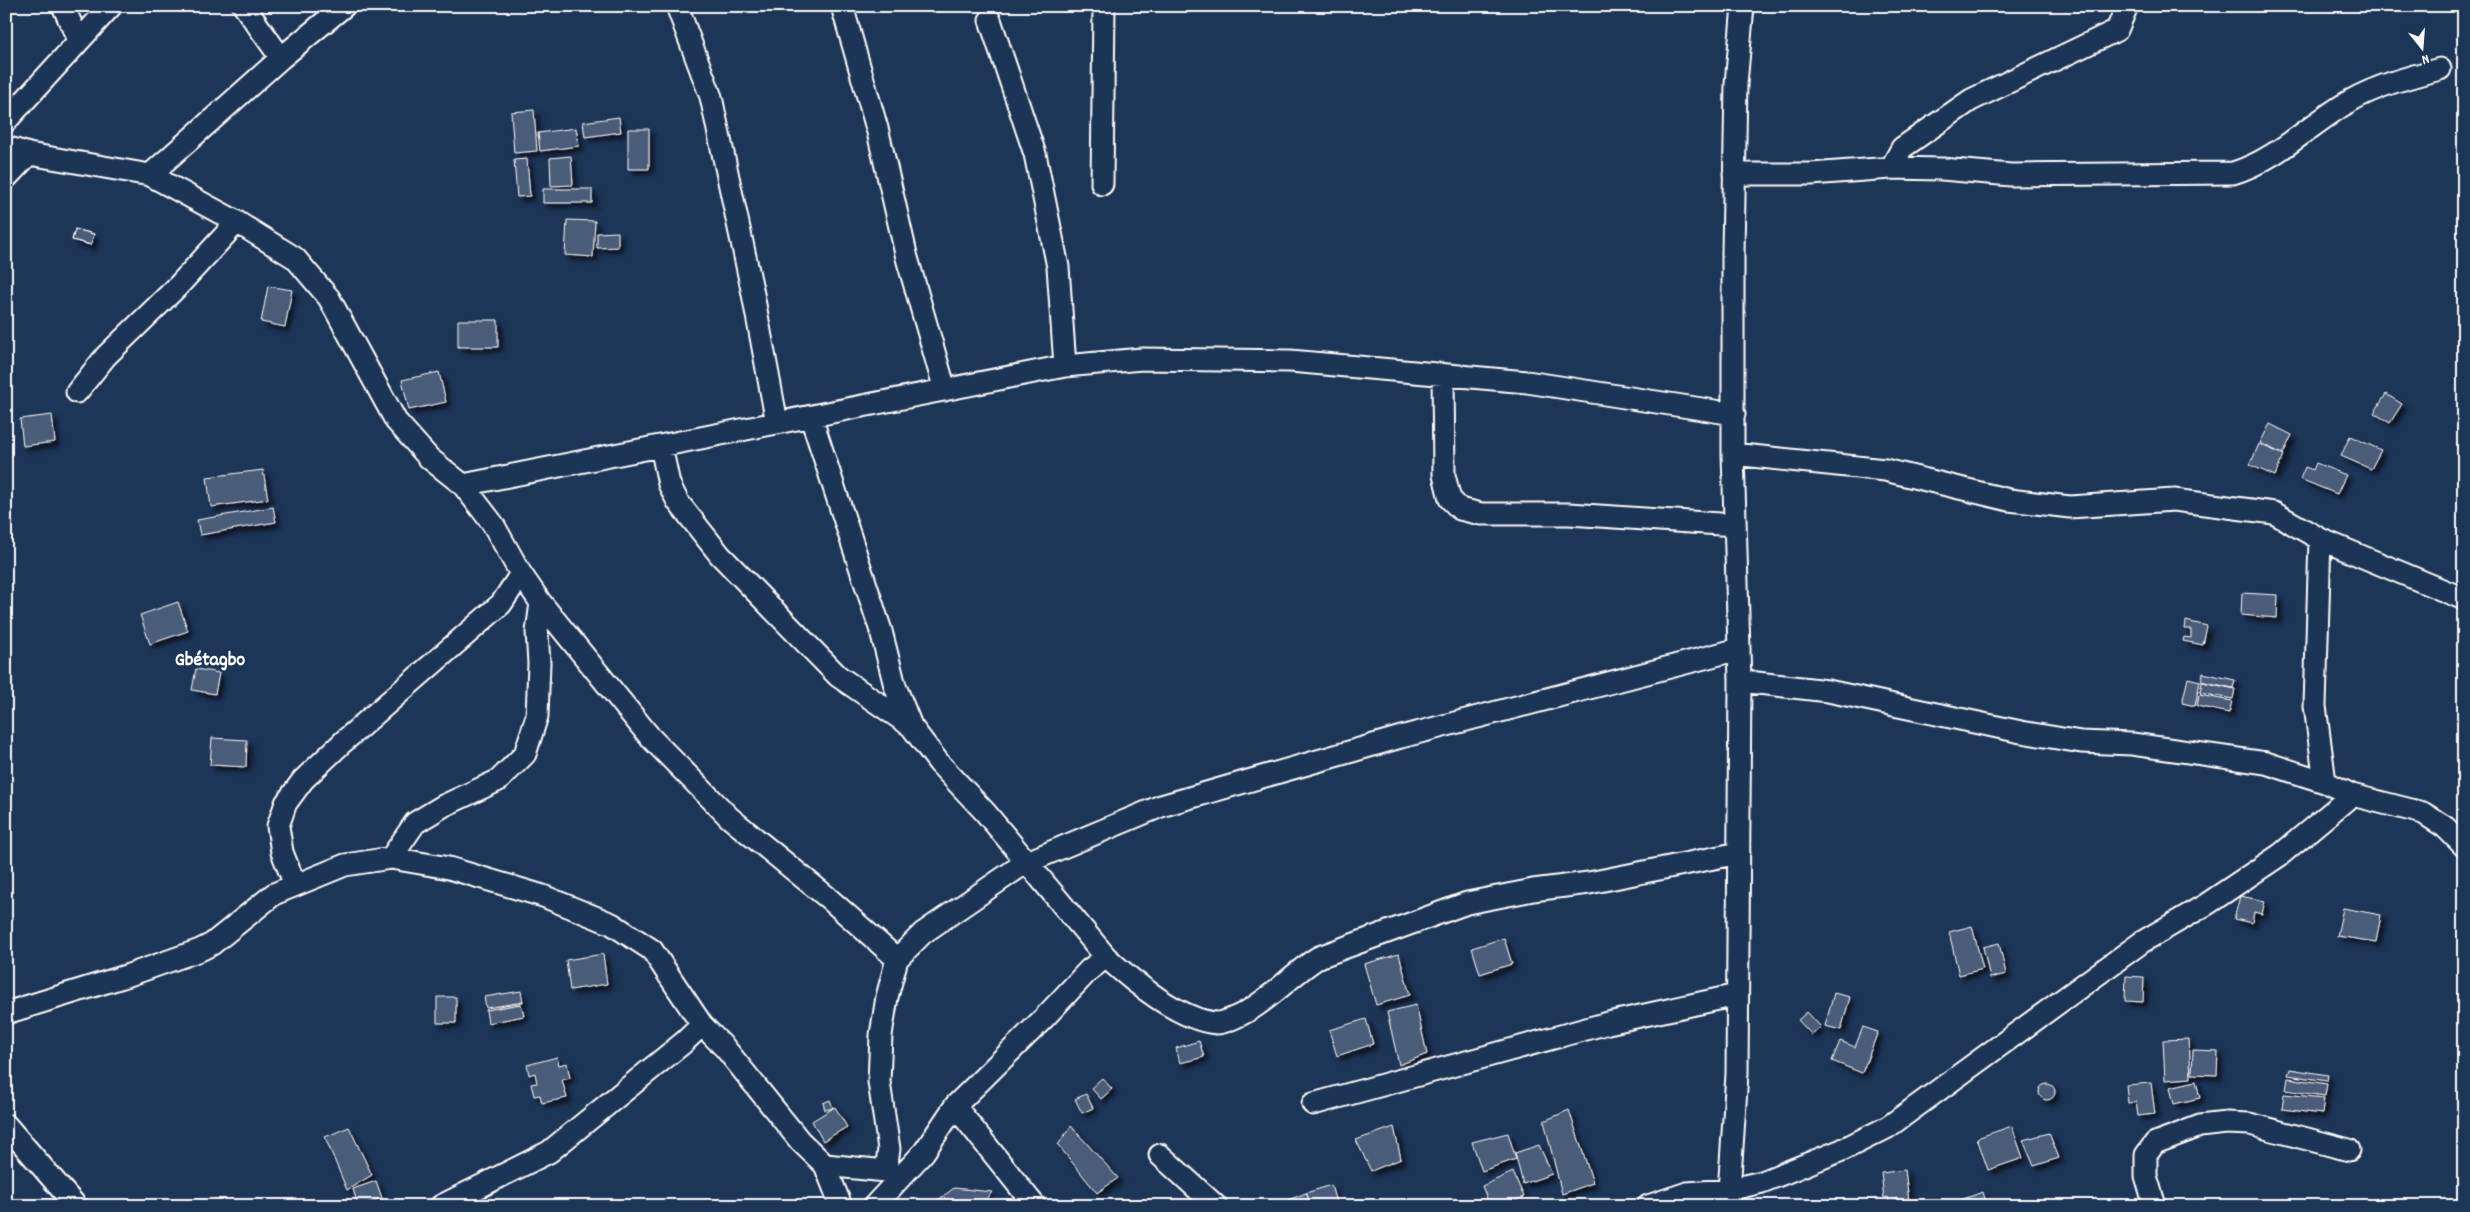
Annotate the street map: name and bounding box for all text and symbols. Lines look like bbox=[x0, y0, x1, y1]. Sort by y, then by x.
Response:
north arrow bbox=[2398, 22, 2448, 72]
text: N bbox=[2419, 48, 2431, 69]
district label: Gbétagbo bbox=[175, 647, 245, 675]

